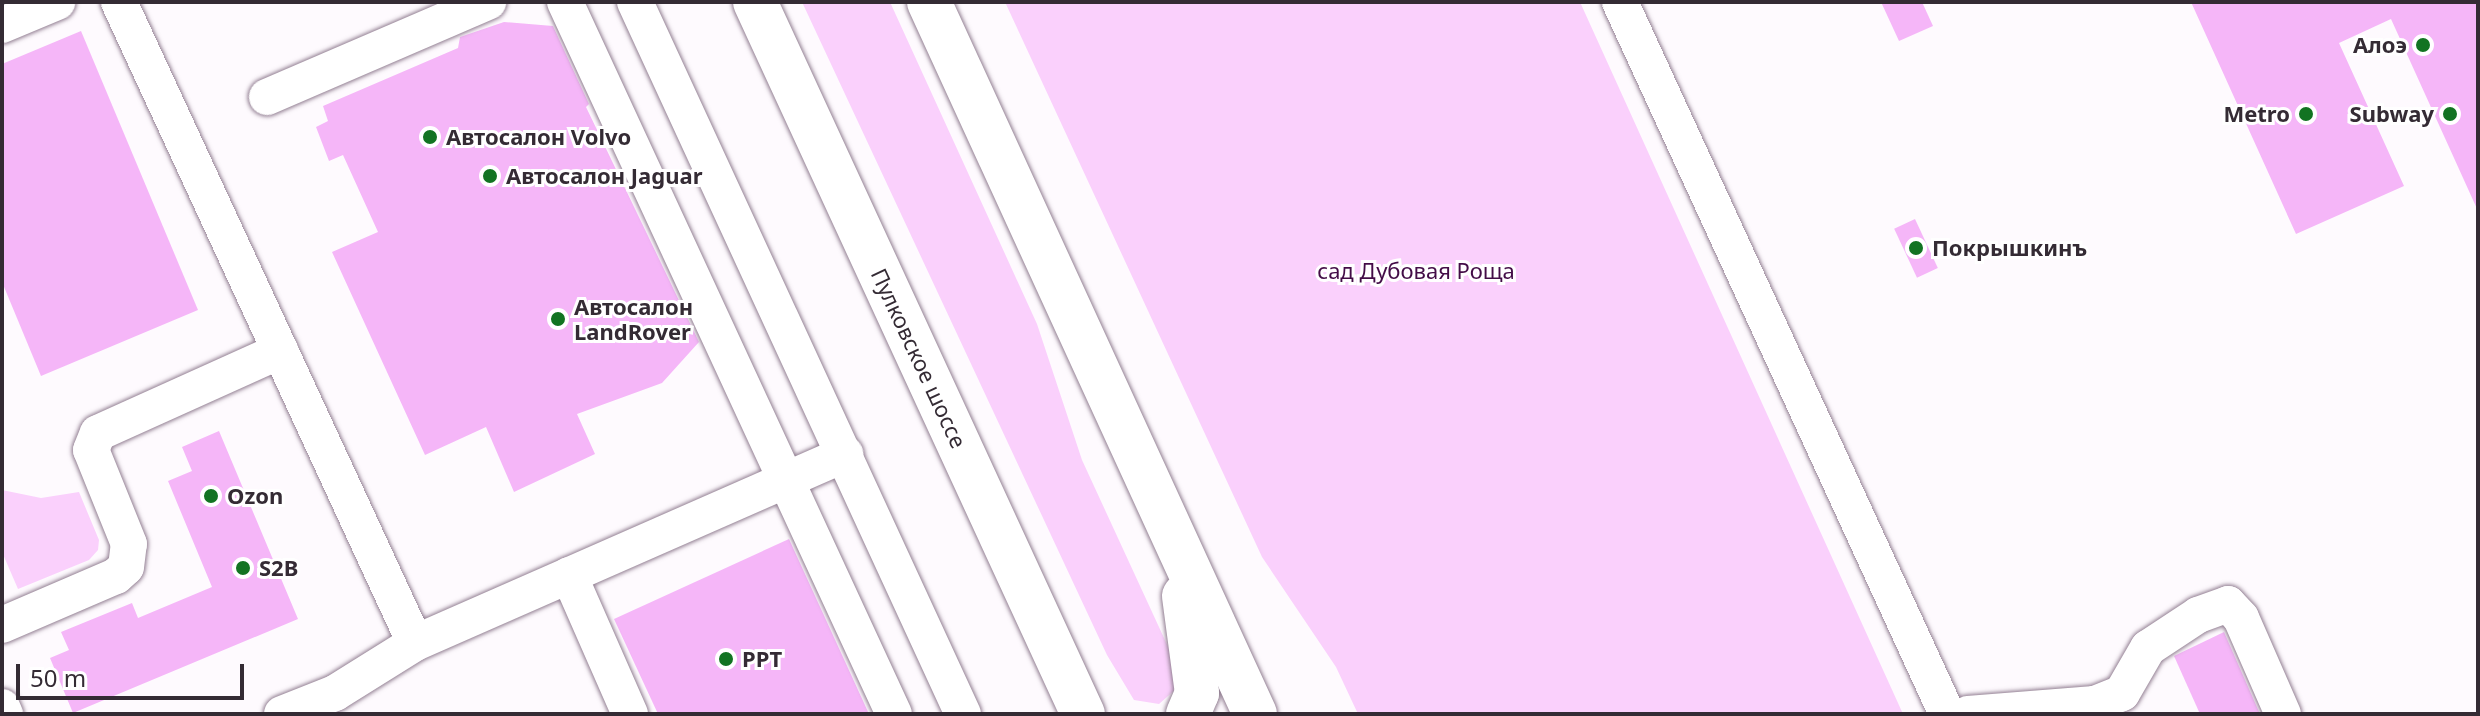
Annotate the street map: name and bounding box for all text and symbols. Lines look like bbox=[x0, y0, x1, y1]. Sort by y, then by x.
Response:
place label: Алоэ bbox=[2353, 32, 2407, 58]
marker: Алоэ bbox=[2414, 36, 2432, 54]
place label: Metro bbox=[2223, 101, 2290, 127]
place label: Subway bbox=[2350, 101, 2434, 127]
marker: Metro bbox=[2297, 105, 2315, 123]
marker: Subway bbox=[2441, 105, 2459, 123]
place label: Автосалон Volvo bbox=[446, 124, 631, 150]
marker: Автосалон Volvo bbox=[421, 128, 439, 146]
place label: Автосалон Jaguar bbox=[506, 163, 703, 189]
marker: Автосалон Jaguar bbox=[481, 167, 499, 185]
place label: Покрышкинъ bbox=[1932, 235, 2087, 261]
marker: Покрышкинъ bbox=[1907, 239, 1925, 257]
park label: сад Дубовая Роща bbox=[1317, 258, 1515, 284]
street label: Пулковское шоссе bbox=[866, 264, 972, 452]
place label: Автосалон LandRover bbox=[574, 293, 693, 344]
marker: Автосалон LandRover bbox=[549, 310, 567, 328]
place label: Ozon bbox=[227, 483, 283, 509]
marker: Ozon bbox=[202, 487, 220, 505]
place label: S2B bbox=[259, 555, 298, 581]
marker: S2B bbox=[234, 559, 252, 577]
place label: РРТ bbox=[742, 646, 782, 672]
scale bar bbox=[20, 648, 248, 698]
marker: РРТ bbox=[717, 650, 735, 668]
text: 50 m bbox=[30, 661, 86, 694]

